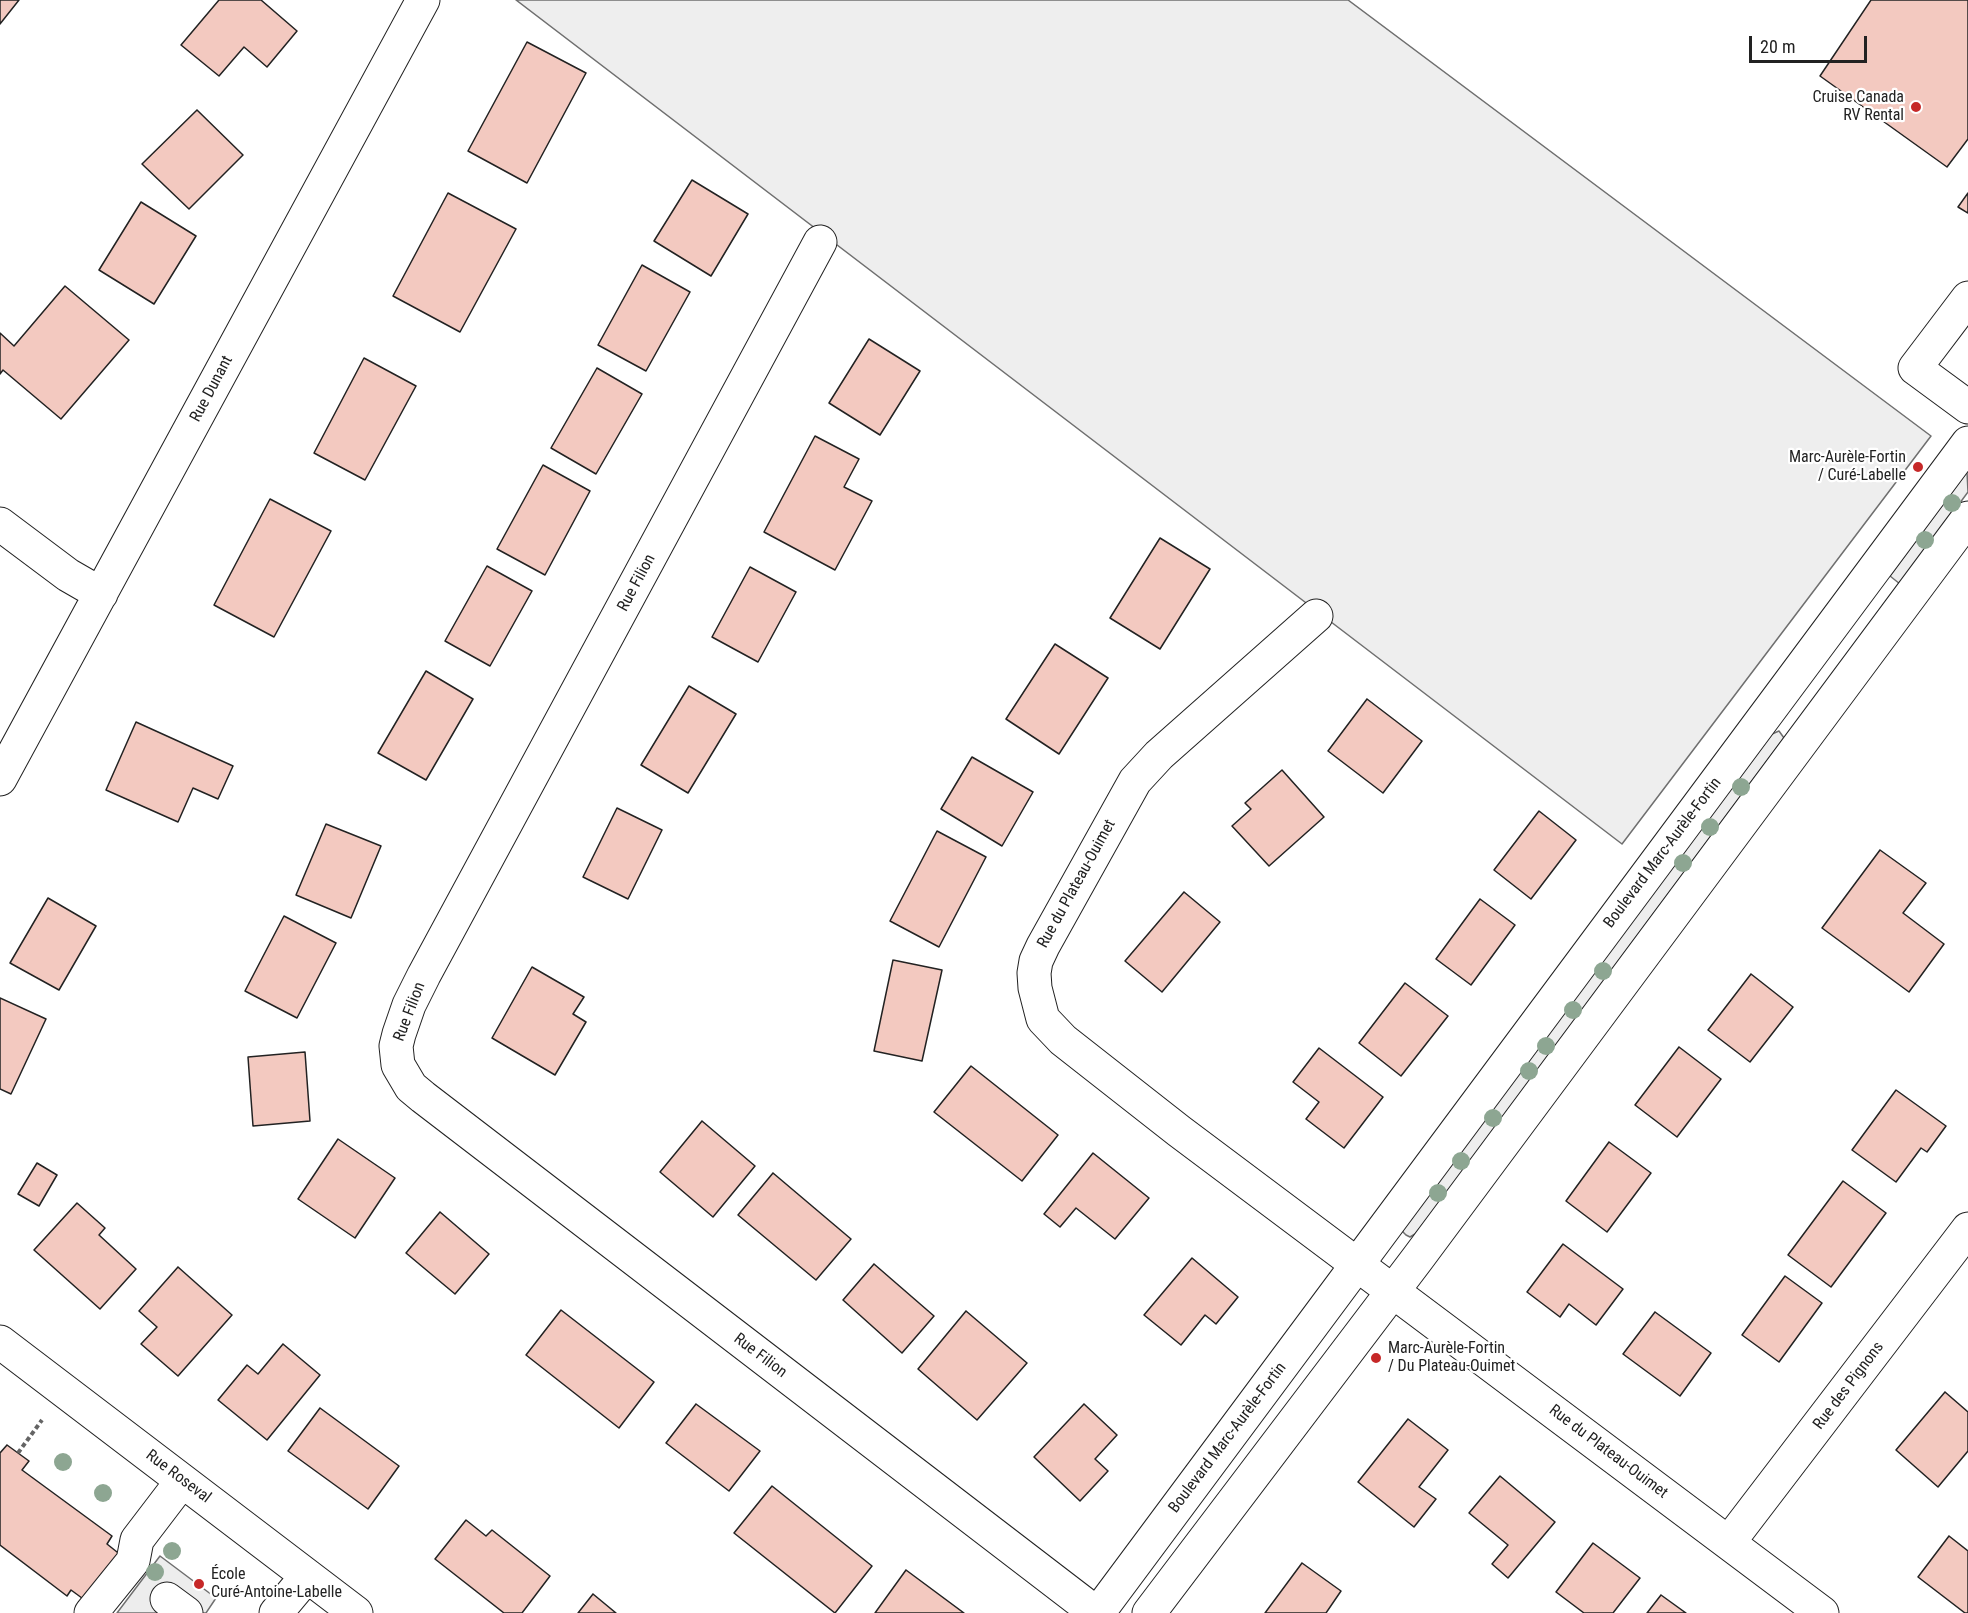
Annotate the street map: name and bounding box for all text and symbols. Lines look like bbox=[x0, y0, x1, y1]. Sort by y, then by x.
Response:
scale bar bbox=[1752, 24, 1870, 62]
text: 20 m bbox=[1760, 36, 1795, 57]
place label: Cruise Canada RV Rental bbox=[1812, 88, 1904, 126]
marker: Cruise Canada RV Rental bbox=[1909, 100, 1923, 114]
street label: Rue Dunant bbox=[187, 353, 237, 425]
place label: Marc-Aurèle-Fortin / Curé-Labelle bbox=[1789, 448, 1906, 486]
marker: Marc-Aurèle-Fortin / Curé-Labelle bbox=[1911, 460, 1925, 474]
street label: Rue Filion bbox=[614, 551, 660, 615]
street label: Boulevard Marc-Aurèle-Fortin bbox=[1600, 774, 1726, 932]
street label: Rue du Plateau-Ouimet bbox=[1034, 816, 1120, 952]
street label: Rue Filion bbox=[390, 980, 430, 1044]
street label: Rue Filion bbox=[730, 1330, 790, 1382]
street label: Rue des Pignons bbox=[1810, 1338, 1888, 1434]
place label: Marc-Aurèle-Fortin / Du Plateau-Ouimet bbox=[1388, 1339, 1515, 1377]
marker: Marc-Aurèle-Fortin / Du Plateau-Ouimet bbox=[1369, 1351, 1383, 1365]
street label: Boulevard Marc-Aurèle-Fortin bbox=[1165, 1359, 1291, 1517]
street label: Rue du Plateau-Ouimet bbox=[1545, 1401, 1671, 1503]
street label: Rue Roseval bbox=[142, 1446, 214, 1508]
place label: École Curé-Antoine-Labelle bbox=[211, 1565, 342, 1603]
marker: École Curé-Antoine-Labelle bbox=[192, 1577, 206, 1591]

